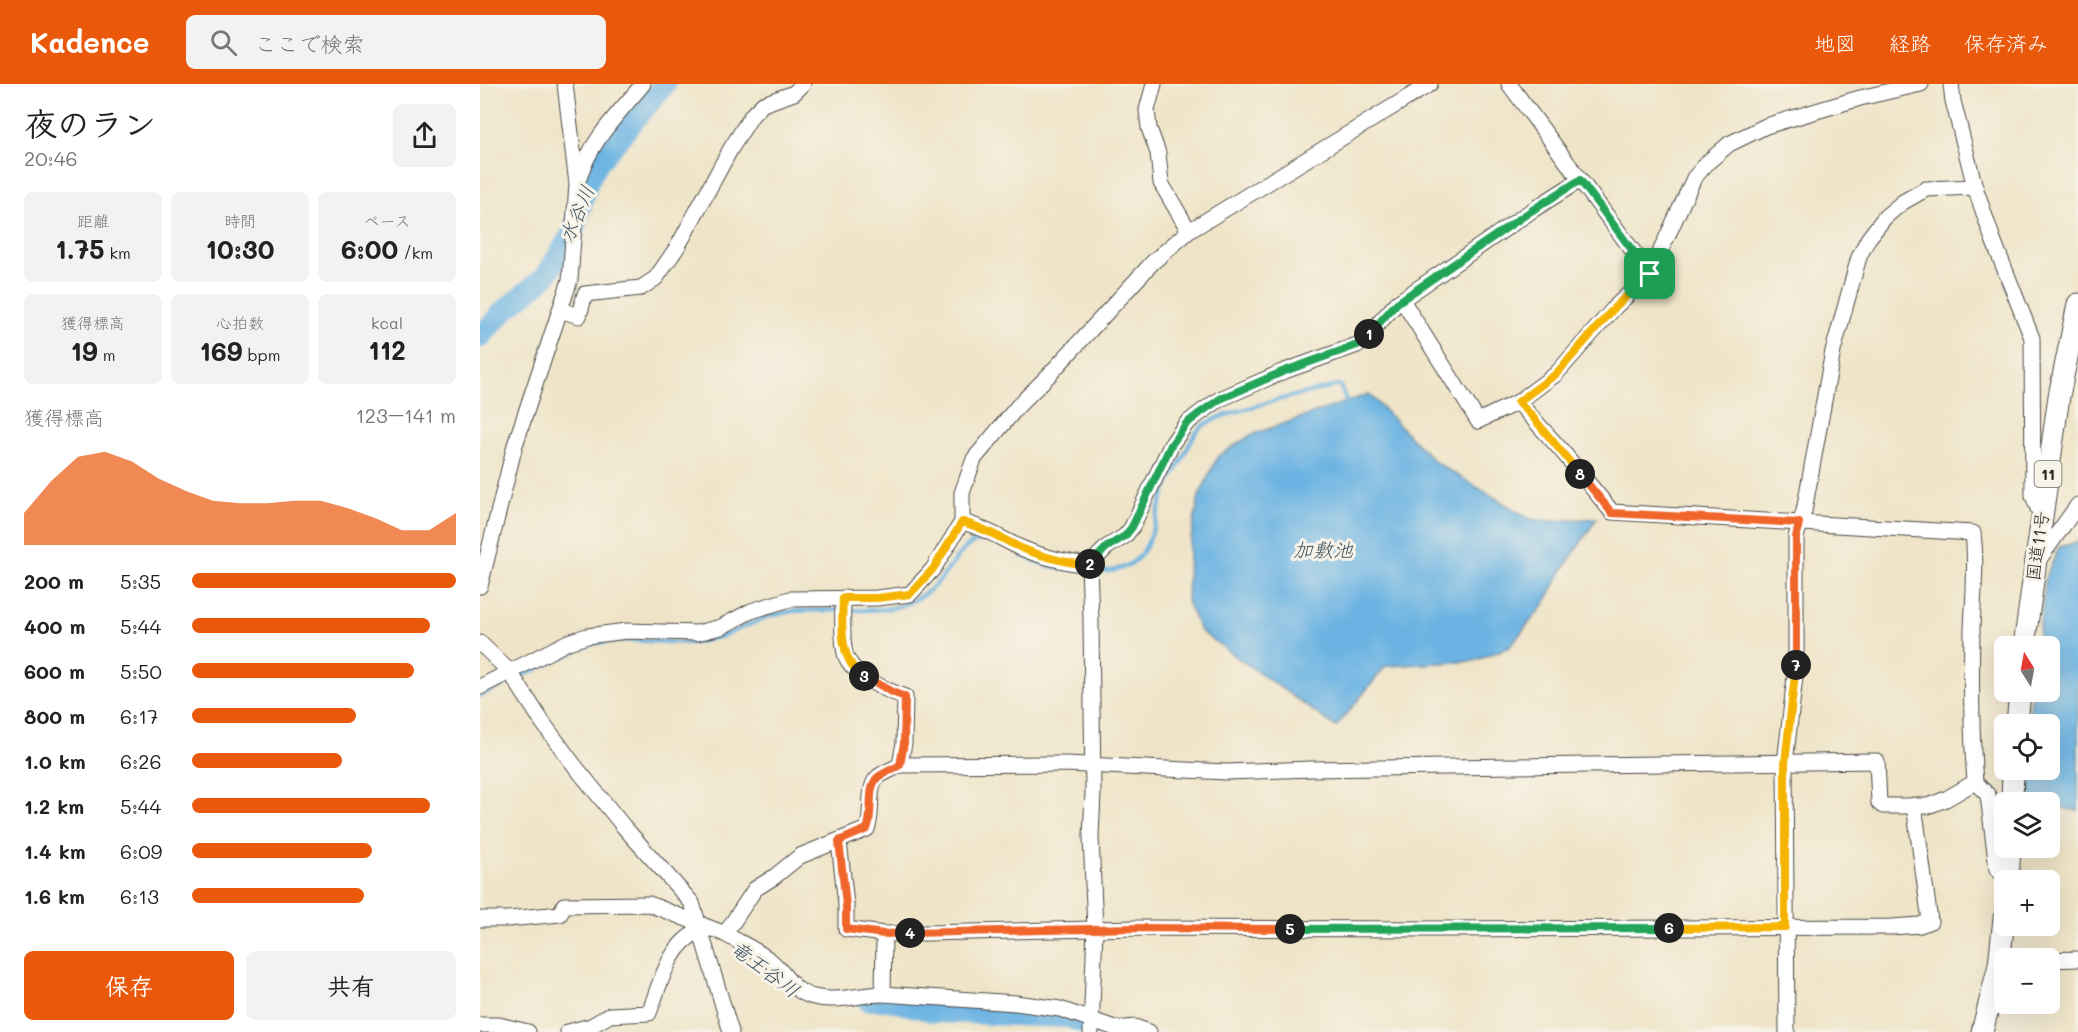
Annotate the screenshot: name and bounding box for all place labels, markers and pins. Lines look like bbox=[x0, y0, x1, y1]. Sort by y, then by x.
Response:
pin bbox=[1624, 248, 1675, 299]
pin: 1 bbox=[1354, 319, 1384, 349]
pin: 8 bbox=[1565, 459, 1595, 489]
pin: 2 bbox=[1075, 549, 1105, 579]
pin: 7 bbox=[1781, 650, 1811, 680]
pin: 3 bbox=[849, 661, 879, 691]
pin: 6 bbox=[1654, 913, 1684, 943]
pin: 5 bbox=[1275, 914, 1305, 944]
pin: 4 bbox=[895, 918, 925, 948]

